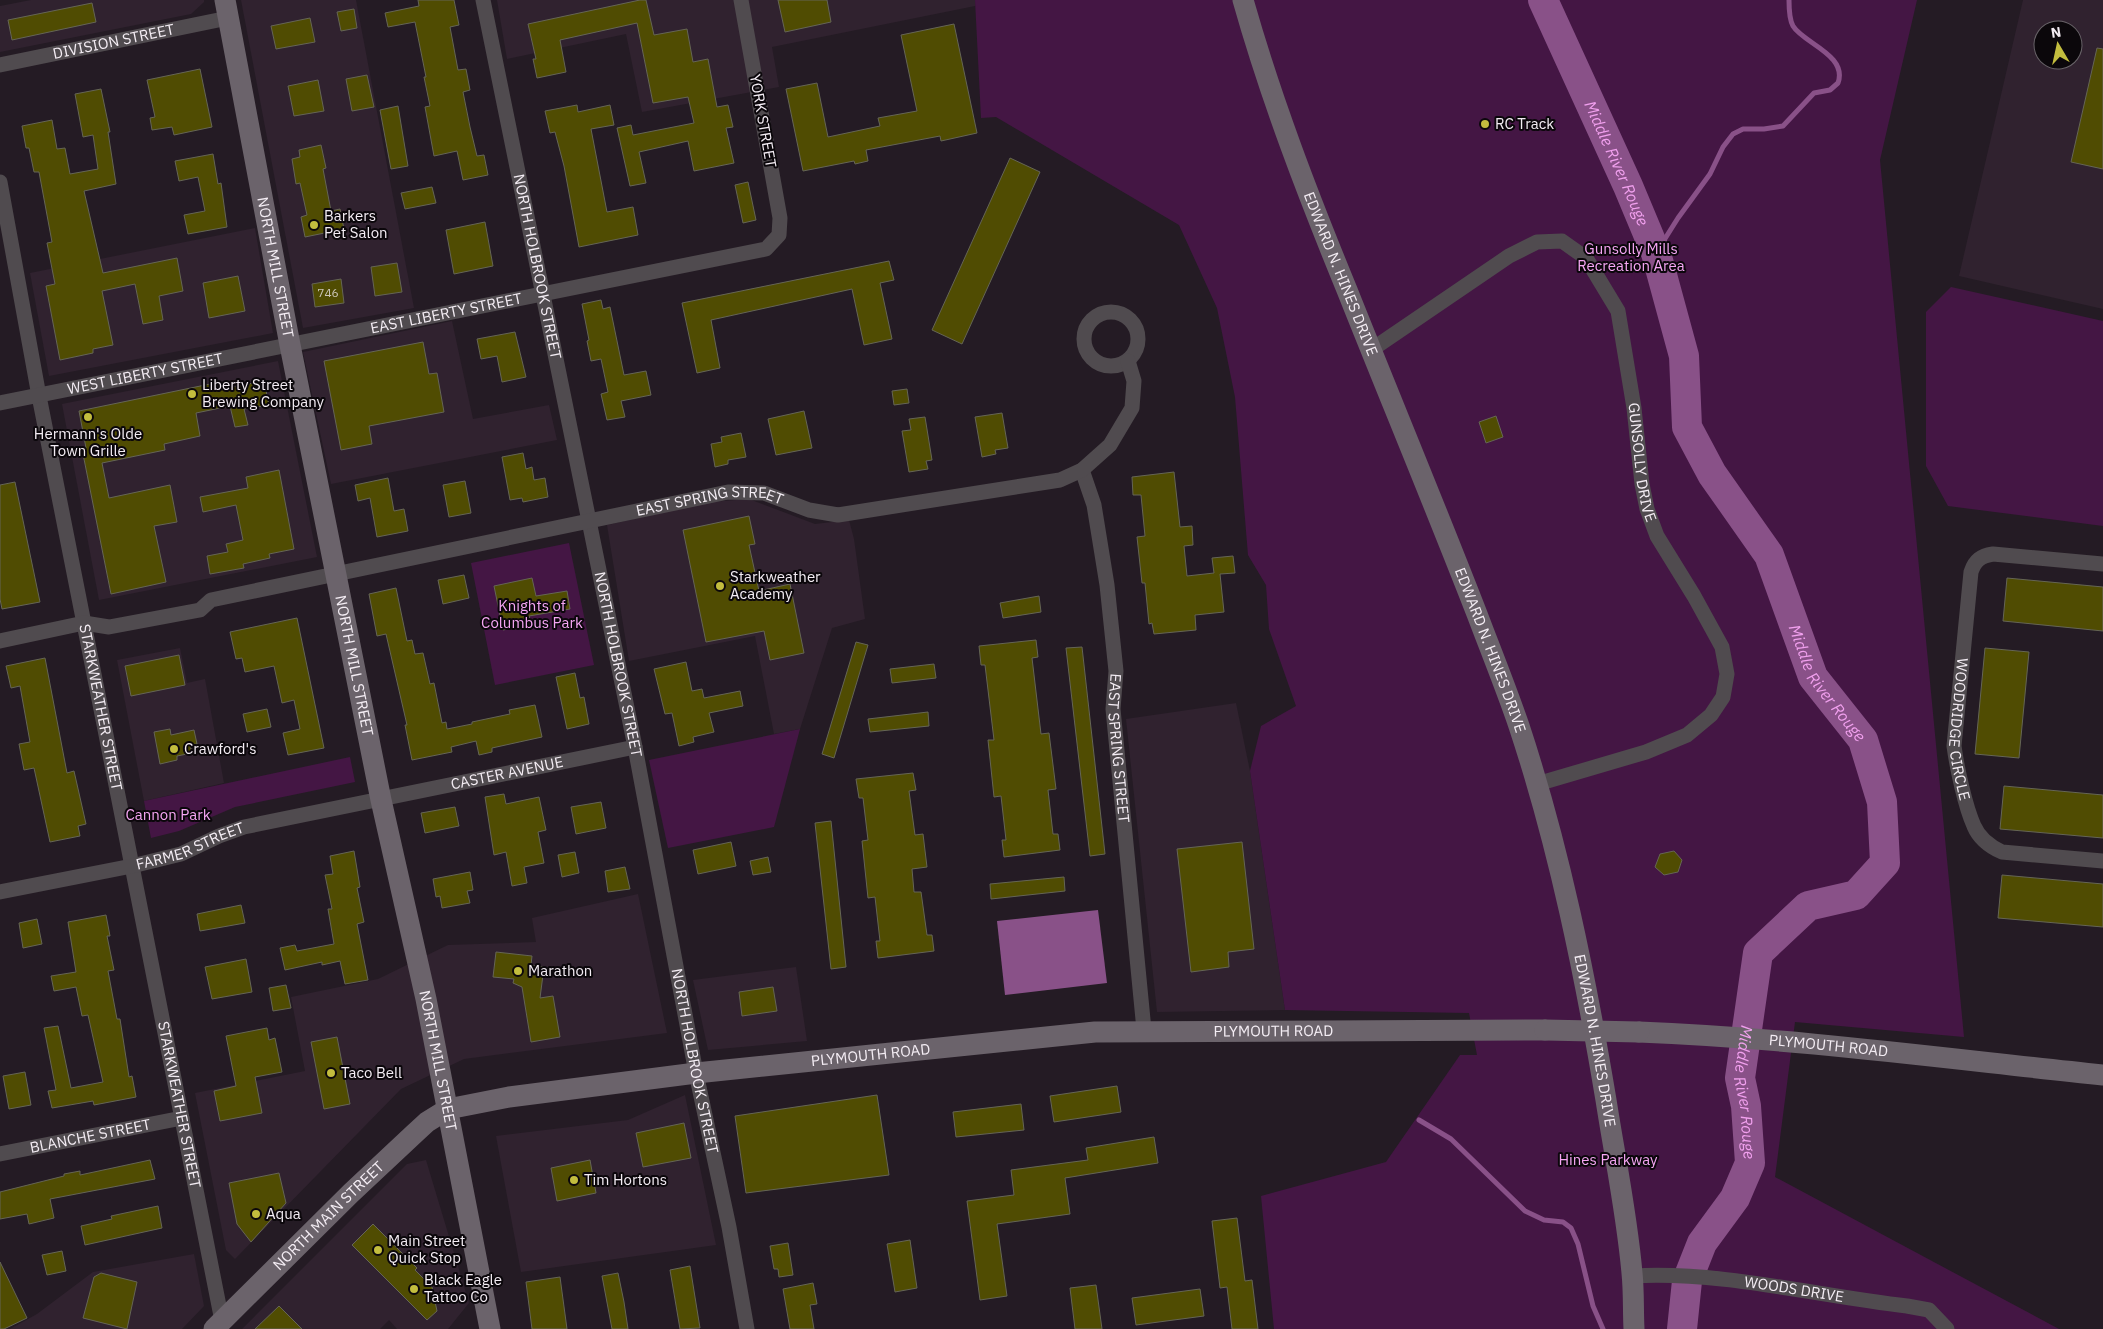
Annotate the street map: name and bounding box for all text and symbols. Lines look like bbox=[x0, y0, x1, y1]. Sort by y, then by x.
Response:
street label: DIVISION STREET bbox=[51, 19, 176, 63]
north arrow bbox=[2033, 20, 2083, 70]
text: N bbox=[2050, 22, 2062, 42]
street label: YORK STREET bbox=[746, 73, 781, 169]
water label: Middle River Rouge bbox=[1580, 97, 1653, 229]
place label: RC Track bbox=[1495, 114, 1554, 133]
marker: RC Track bbox=[1479, 118, 1491, 130]
street label: NORTH HOLBROOK STREET bbox=[510, 172, 566, 361]
street label: EDWARD N. HINES DRIVE bbox=[1300, 189, 1382, 359]
street label: NORTH MILL STREET bbox=[253, 195, 298, 340]
place label: Barkers Pet Salon bbox=[324, 206, 388, 242]
marker: Barkers Pet Salon bbox=[308, 219, 320, 231]
park label: Gunsolly Mills Recreation Area bbox=[1577, 239, 1685, 275]
house number: 746 bbox=[317, 285, 339, 300]
street label: EAST LIBERTY STREET bbox=[368, 288, 524, 337]
street label: WEST LIBERTY STREET bbox=[66, 348, 225, 398]
place label: Liberty Street Brewing Company bbox=[202, 375, 325, 411]
marker: Liberty Street Brewing Company bbox=[186, 388, 198, 400]
street label: GUNSOLLY DRIVE bbox=[1625, 402, 1661, 525]
marker: Hermann's Olde Town Grille bbox=[82, 411, 94, 423]
place label: Hermann's Olde Town Grille bbox=[34, 424, 142, 460]
street label: EAST SPRING STREET bbox=[634, 482, 787, 520]
street label: EDWARD N. HINES DRIVE bbox=[1451, 565, 1531, 735]
place label: Starkweather Academy bbox=[730, 567, 821, 603]
street label: NORTH HOLBROOK STREET bbox=[591, 570, 647, 759]
marker: Starkweather Academy bbox=[714, 580, 726, 592]
street label: NORTH MILL STREET bbox=[331, 594, 378, 738]
park label: Knights of Columbus Park bbox=[481, 596, 583, 632]
street label: STARKWEATHER STREET bbox=[75, 622, 127, 793]
water label: Middle River Rouge bbox=[1785, 622, 1870, 746]
street label: WOODRIDGE CIRCLE bbox=[1945, 657, 1975, 803]
street label: EAST SPRING STREET bbox=[1104, 673, 1134, 824]
place label: Crawford's bbox=[184, 739, 257, 758]
marker: Crawford's bbox=[168, 743, 180, 755]
street label: CASTER AVENUE bbox=[449, 752, 565, 793]
park label: Cannon Park bbox=[125, 805, 211, 824]
street label: FARMER STREET bbox=[134, 818, 247, 874]
street label: EDWARD N. HINES DRIVE bbox=[1570, 953, 1620, 1128]
place label: Marathon bbox=[528, 961, 592, 980]
marker: Marathon bbox=[512, 965, 524, 977]
street label: NORTH HOLBROOK STREET bbox=[668, 967, 723, 1156]
street label: NORTH MILL STREET bbox=[415, 988, 461, 1133]
street label: STARKWEATHER STREET bbox=[154, 1020, 206, 1190]
street label: PLYMOUTH ROAD bbox=[1214, 1021, 1333, 1040]
water label: Middle River Rouge bbox=[1730, 1024, 1760, 1160]
street label: PLYMOUTH ROAD bbox=[1768, 1030, 1889, 1060]
street label: PLYMOUTH ROAD bbox=[810, 1039, 931, 1070]
place label: Taco Bell bbox=[341, 1063, 402, 1082]
marker: Taco Bell bbox=[325, 1067, 337, 1079]
street label: BLANCHE STREET bbox=[28, 1114, 153, 1157]
park label: Hines Parkway bbox=[1558, 1150, 1658, 1169]
street label: NORTH MAIN STREET bbox=[269, 1157, 388, 1274]
place label: Tim Hortons bbox=[584, 1170, 667, 1189]
marker: Tim Hortons bbox=[568, 1174, 580, 1186]
place label: Aqua bbox=[266, 1204, 301, 1223]
marker: Aqua bbox=[250, 1208, 262, 1220]
place label: Main Street Quick Stop bbox=[388, 1231, 465, 1267]
marker: Main Street Quick Stop bbox=[372, 1244, 384, 1256]
place label: Black Eagle Tattoo Co bbox=[424, 1270, 502, 1306]
street label: WOODS DRIVE bbox=[1743, 1272, 1845, 1306]
marker: Black Eagle Tattoo Co bbox=[408, 1283, 420, 1295]

